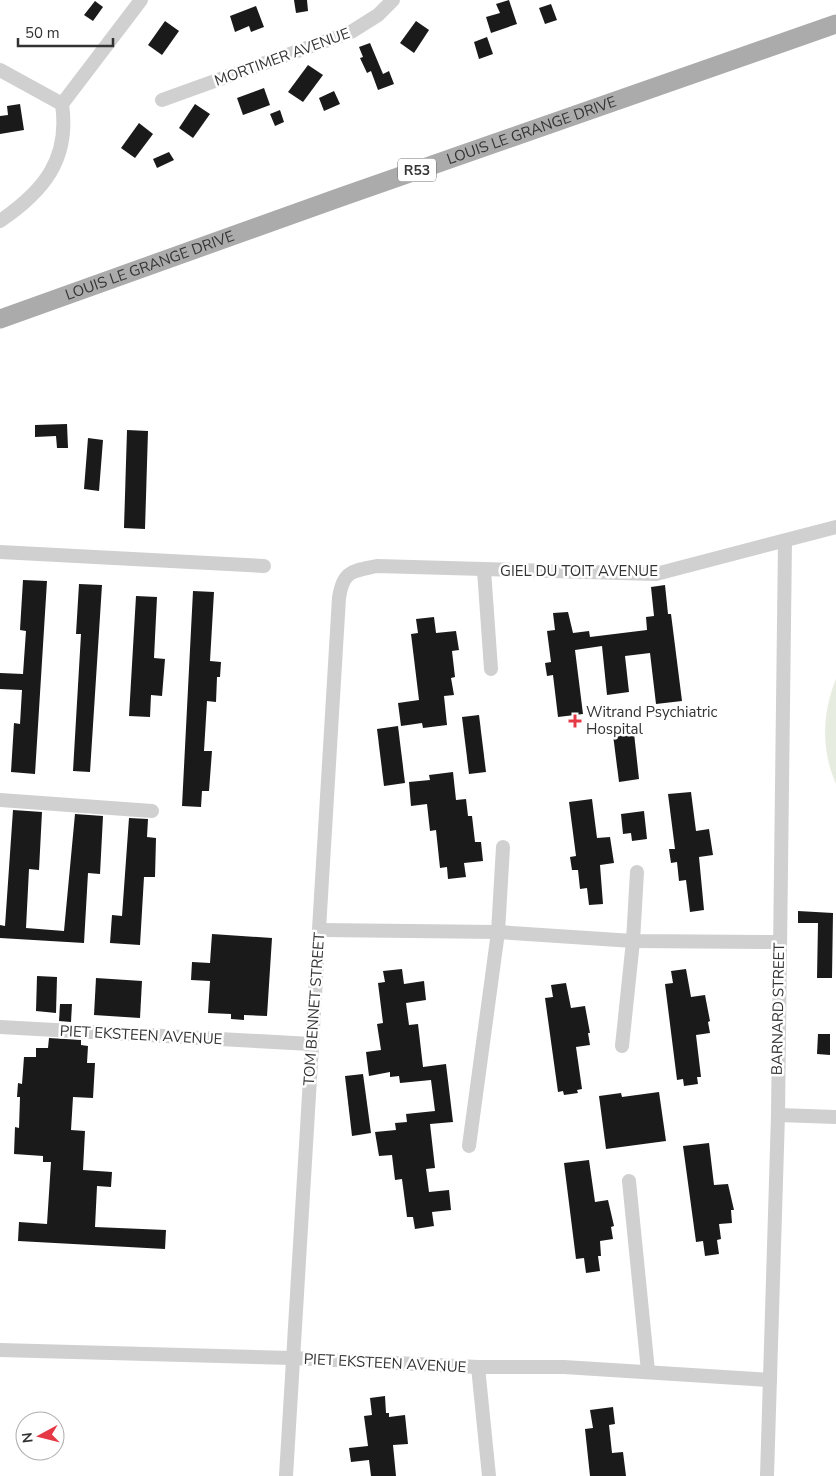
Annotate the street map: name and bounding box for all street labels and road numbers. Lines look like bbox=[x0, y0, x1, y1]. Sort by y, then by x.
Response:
street label: MORTIMER AVENUE bbox=[212, 23, 352, 91]
street label: LOUIS LE GRANGE DRIVE bbox=[444, 92, 619, 169]
road number: R53 bbox=[398, 158, 436, 182]
street label: LOUIS LE GRANGE DRIVE bbox=[62, 226, 237, 305]
street label: GIEL DU TOIT AVENUE bbox=[500, 561, 658, 581]
street label: TOM BENNET STREET bbox=[299, 932, 329, 1086]
street label: BARNARD STREET bbox=[767, 943, 789, 1075]
street label: PIET EKSTEEN AVENUE bbox=[59, 1021, 223, 1049]
street label: PIET EKSTEEN AVENUE bbox=[303, 1349, 467, 1377]

